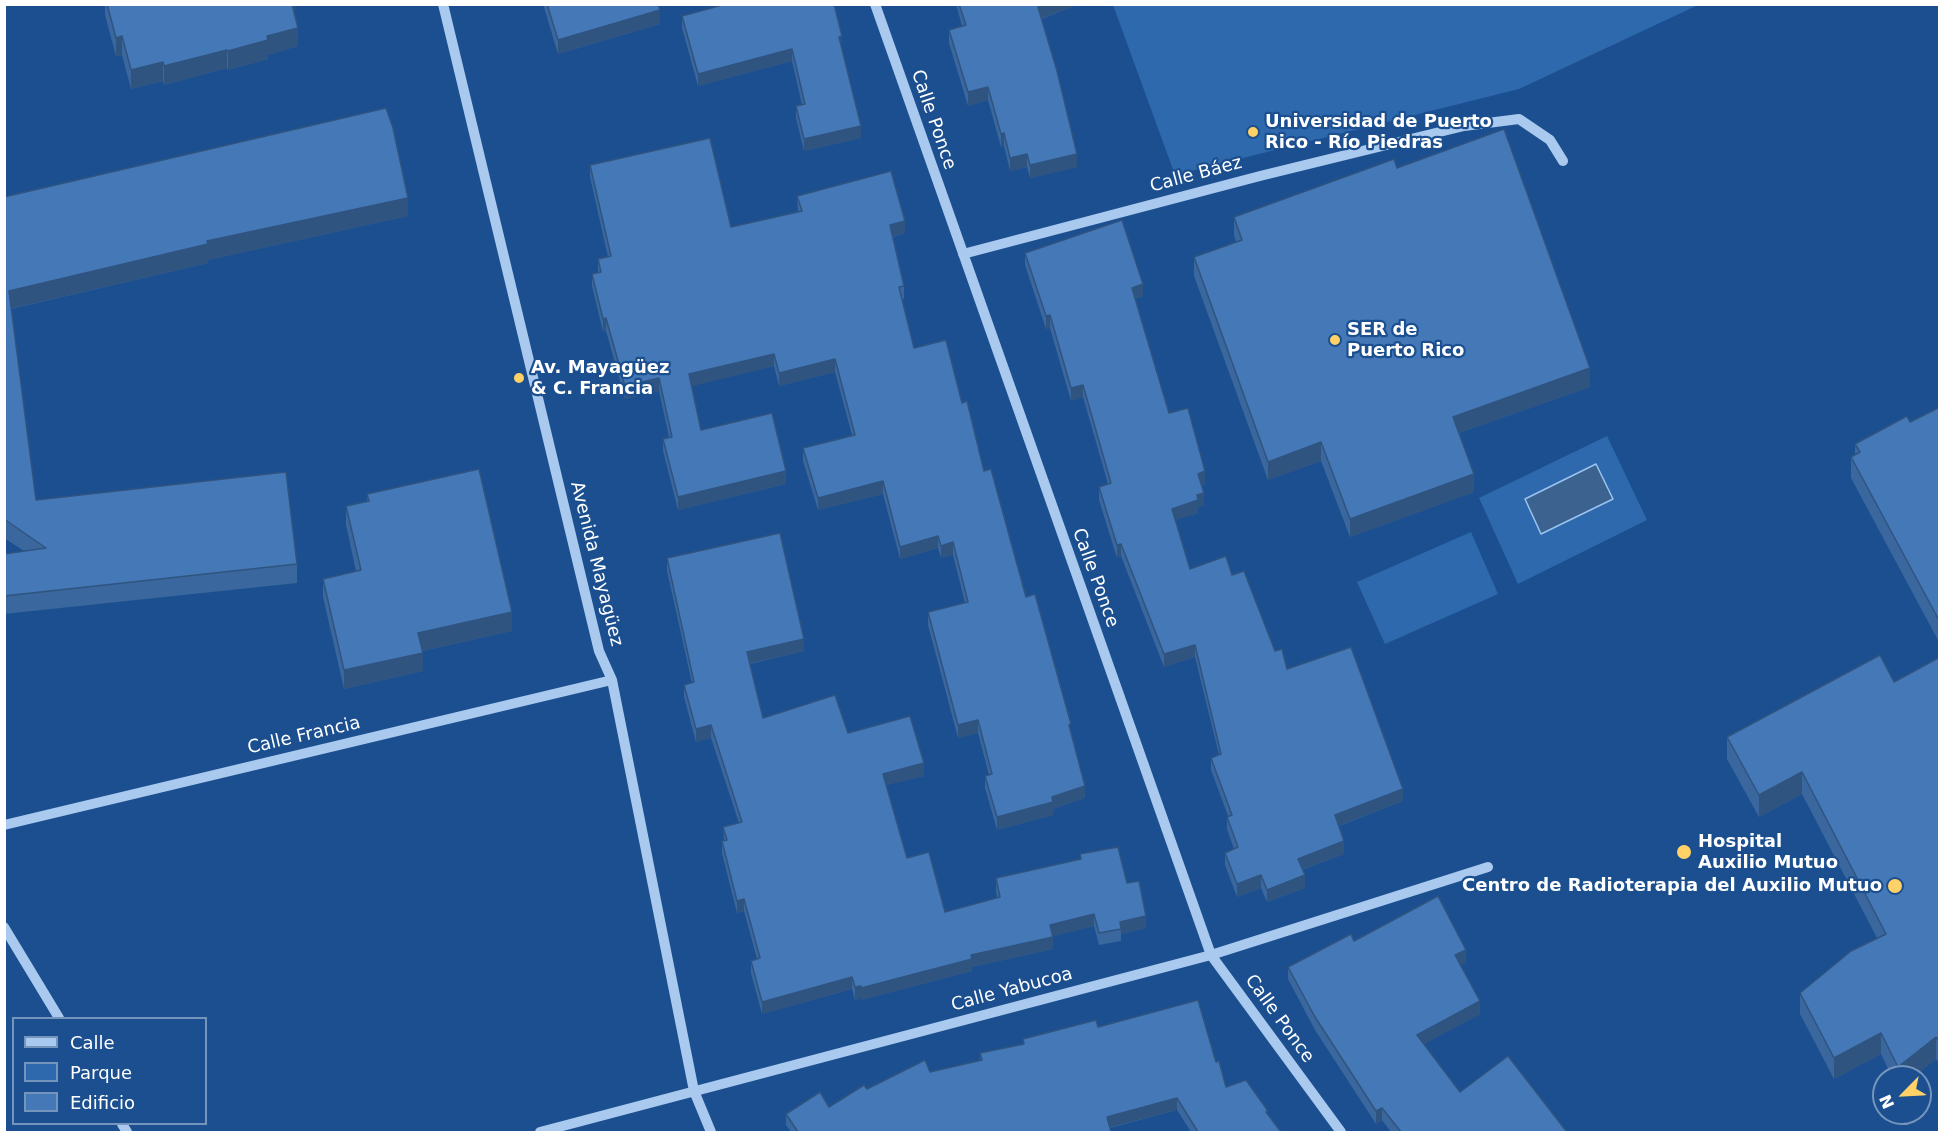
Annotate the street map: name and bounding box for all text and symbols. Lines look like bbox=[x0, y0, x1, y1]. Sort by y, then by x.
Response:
street label: Calle Ponce bbox=[906, 67, 960, 173]
place label: Universidad de Puerto Rico - Río Piedras bbox=[1265, 111, 1492, 154]
marker: Universidad de Puerto Rico - Río Piedras bbox=[1246, 125, 1260, 139]
street label: Calle Báez bbox=[1148, 152, 1244, 198]
place label: SER de Puerto Rico bbox=[1347, 319, 1464, 362]
marker: SER de Puerto Rico bbox=[1328, 333, 1342, 347]
place label: Av. Mayagüez & C. Francia bbox=[531, 357, 669, 400]
marker: Av. Mayagüez & C. Francia bbox=[512, 371, 526, 385]
street label: Avenida Mayagüez bbox=[565, 479, 627, 649]
street label: Calle Ponce bbox=[1067, 525, 1123, 631]
street label: Calle Francia bbox=[245, 713, 363, 759]
place label: Hospital Auxilio Mutuo bbox=[1698, 831, 1838, 874]
marker: Hospital Auxilio Mutuo bbox=[1675, 843, 1693, 861]
place label: Centro de Radioterapia del Auxilio Mutuo bbox=[1462, 875, 1882, 897]
marker: Centro de Radioterapia del Auxilio Mutuo bbox=[1886, 877, 1904, 895]
street label: Calle Yabucoa bbox=[949, 963, 1075, 1017]
street label: Calle Ponce bbox=[1240, 971, 1318, 1067]
legend bbox=[12, 1017, 207, 1125]
text: Calle bbox=[70, 1032, 115, 1053]
text: Parque bbox=[70, 1062, 132, 1083]
north arrow bbox=[1872, 1065, 1932, 1125]
text: Edificio bbox=[70, 1092, 135, 1113]
text: N bbox=[1876, 1092, 1898, 1112]

